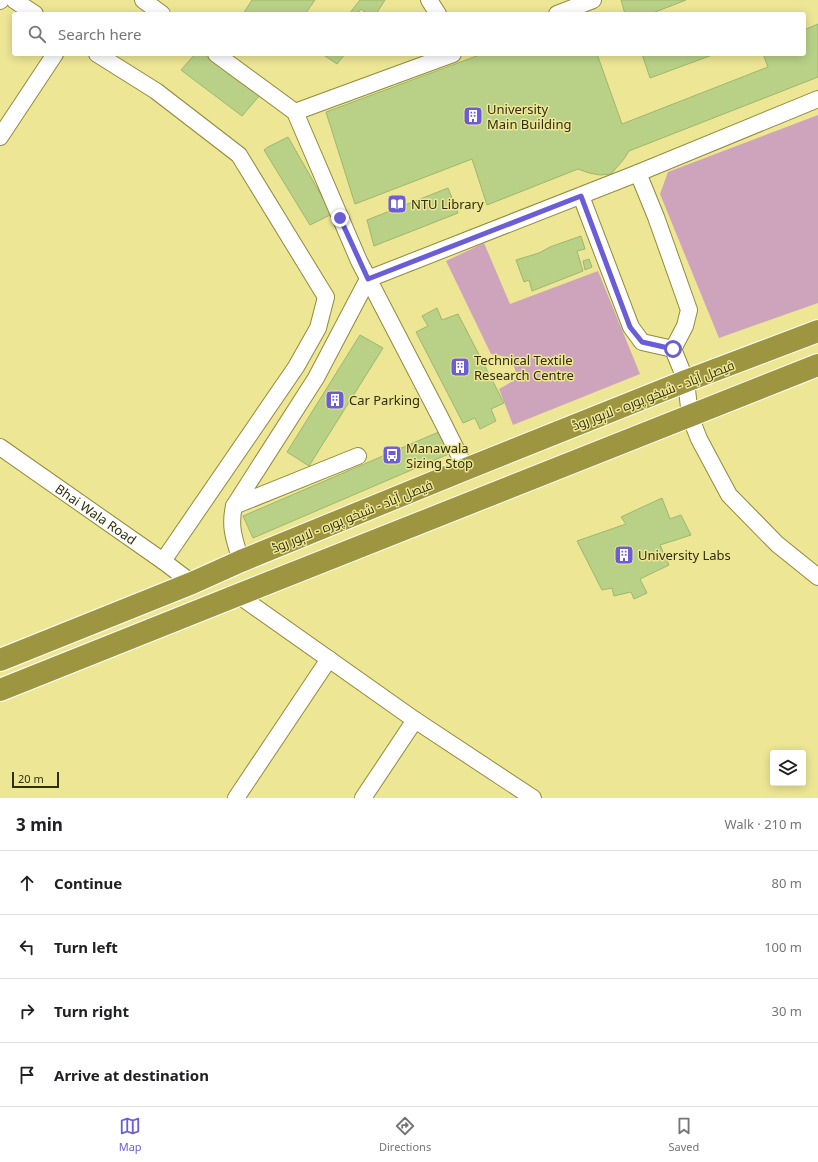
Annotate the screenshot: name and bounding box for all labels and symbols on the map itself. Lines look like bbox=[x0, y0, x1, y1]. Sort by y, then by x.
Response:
place label: University Main Building bbox=[487, 100, 571, 133]
building icon: University Main Building bbox=[462, 105, 484, 127]
library icon: NTU Library bbox=[386, 193, 408, 215]
place label: NTU Library bbox=[411, 195, 484, 213]
route end bbox=[331, 209, 349, 227]
route start bbox=[664, 340, 682, 358]
place label: Technical Textile Research Centre bbox=[474, 351, 574, 384]
building icon: Technical Textile Research Centre bbox=[449, 356, 471, 378]
street label: فیصل آباد - شیخو پورہ - لاہور روڈ bbox=[569, 356, 737, 435]
building icon: Car Parking bbox=[324, 389, 346, 411]
place label: Car Parking bbox=[349, 391, 420, 409]
place label: Manawala Sizing Stop bbox=[406, 439, 473, 472]
bus stop icon: Manawala Sizing Stop bbox=[381, 444, 403, 466]
street label: فیصل آباد - شیخو پورہ - لاہور روڈ bbox=[269, 475, 436, 558]
street label: Bhai Wala Road bbox=[52, 479, 140, 549]
building icon: University Labs bbox=[613, 544, 635, 566]
place label: University Labs bbox=[638, 546, 731, 564]
scale bar bbox=[12, 770, 59, 789]

